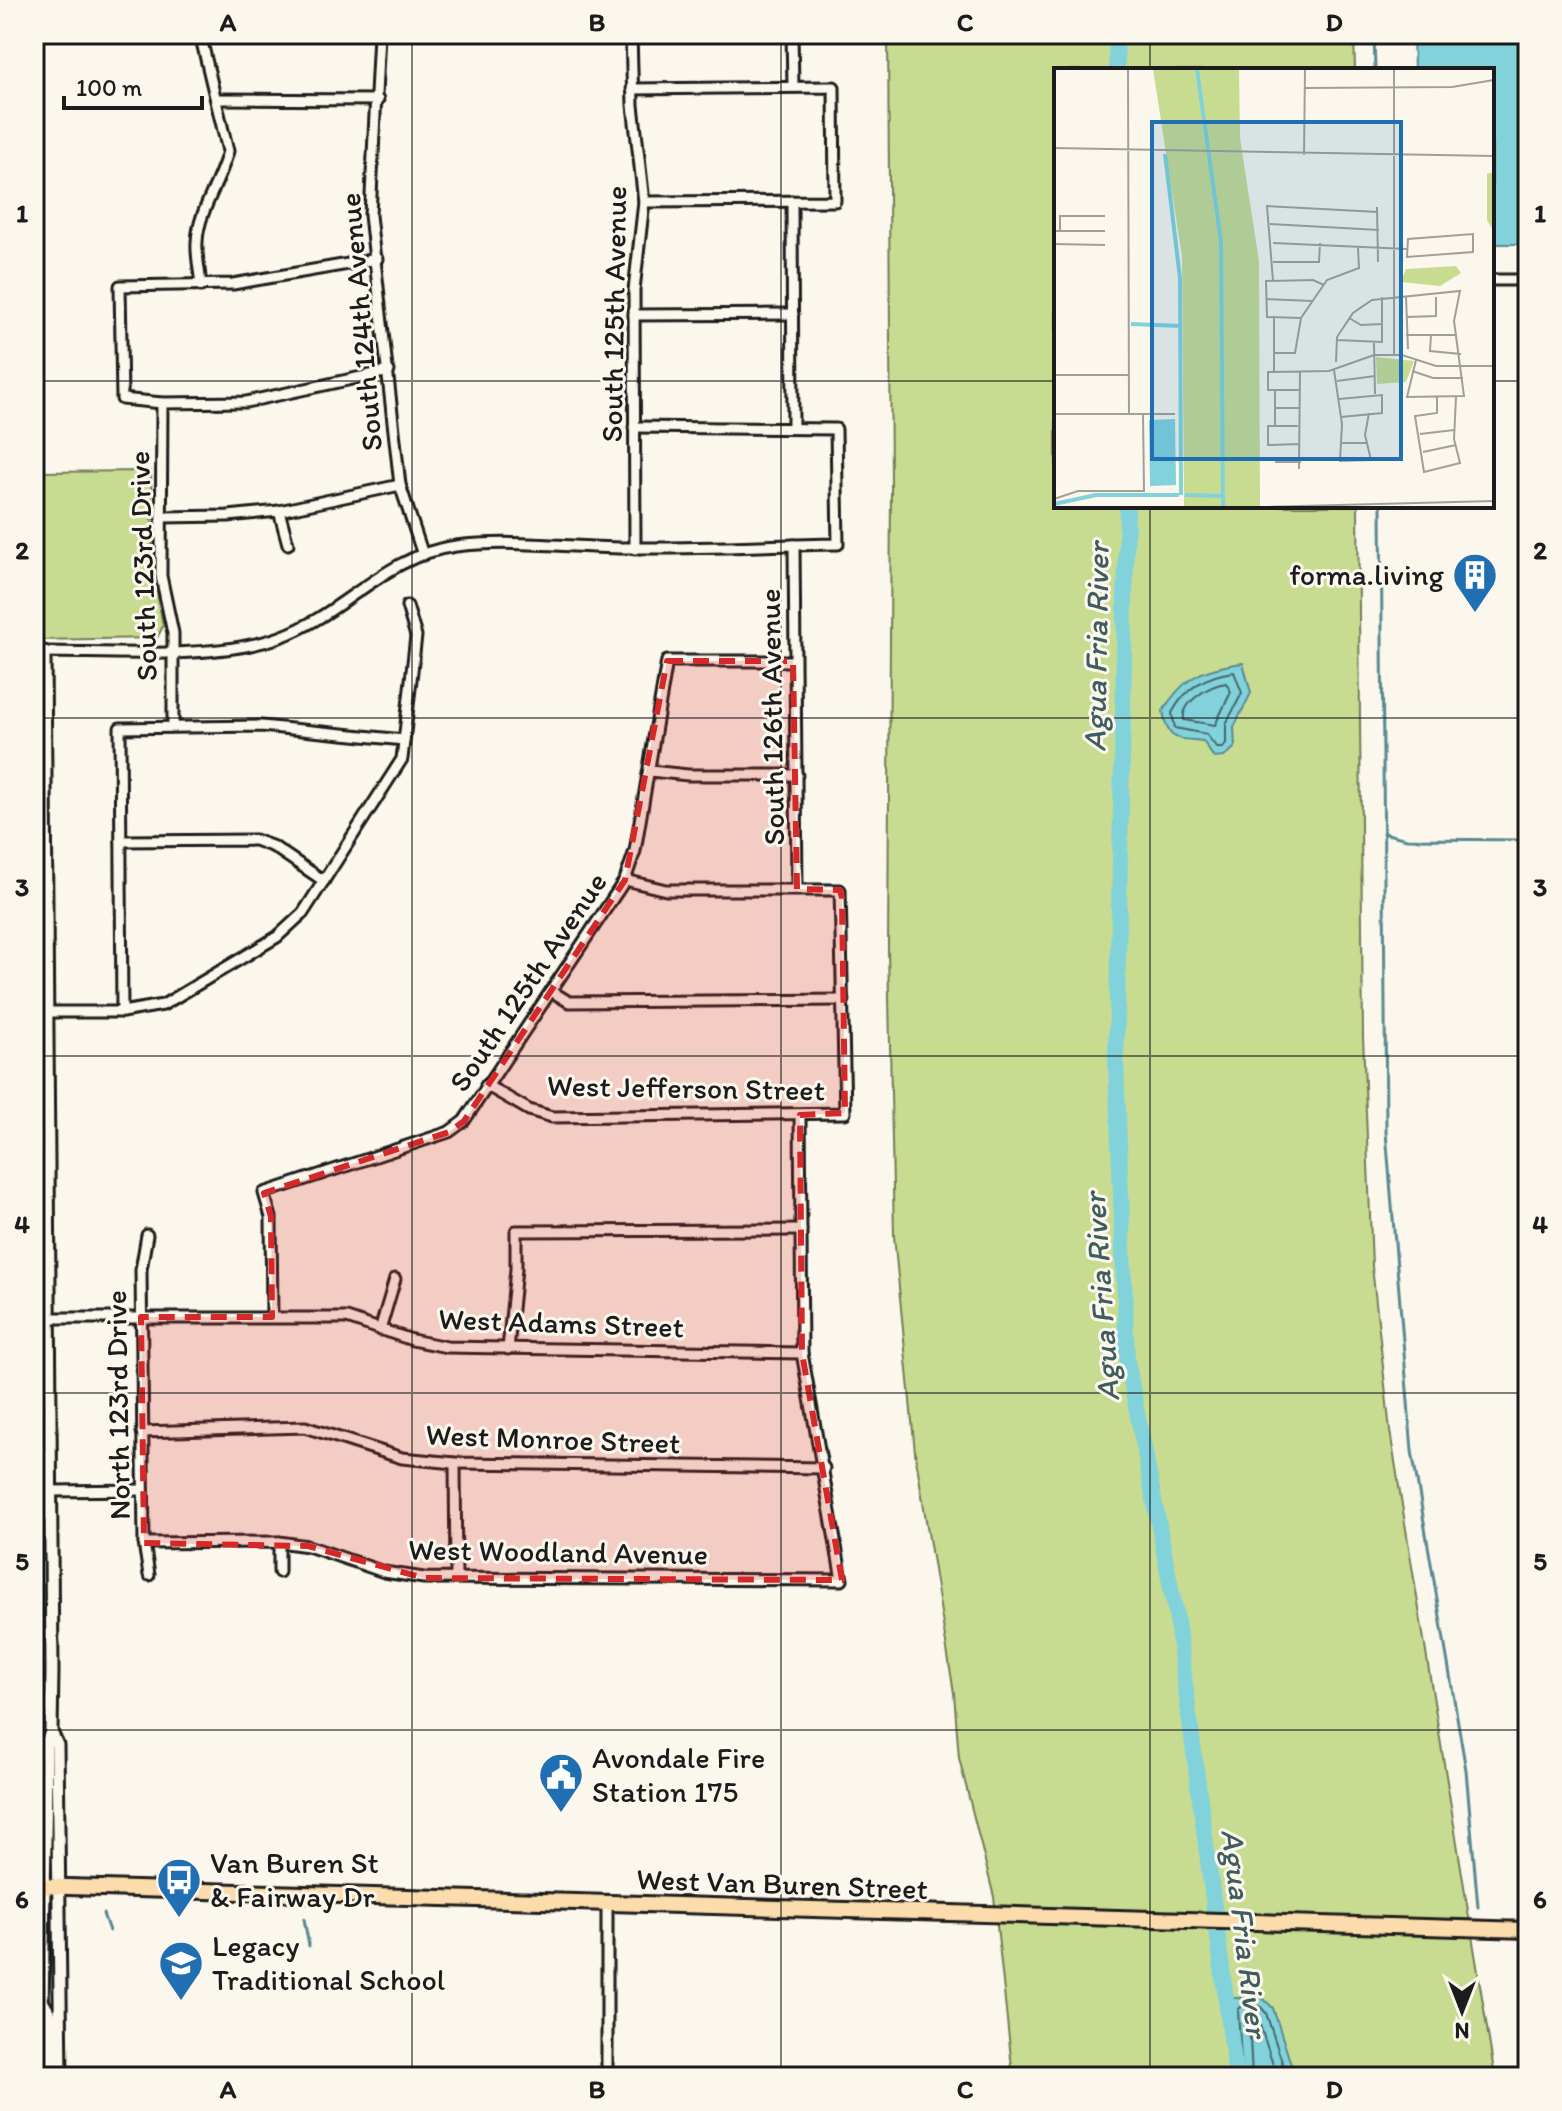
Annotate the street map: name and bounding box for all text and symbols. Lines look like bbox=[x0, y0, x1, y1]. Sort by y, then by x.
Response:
text: A bbox=[219, 6, 237, 38]
text: B bbox=[589, 6, 606, 38]
text: C bbox=[957, 6, 974, 38]
text: D bbox=[1325, 6, 1343, 38]
scale bar bbox=[64, 60, 202, 110]
inset map bbox=[1054, 68, 1494, 508]
text: 100 m bbox=[76, 73, 142, 102]
street label: South 125th Avenue bbox=[593, 185, 634, 443]
street label: South 124th Avenue bbox=[331, 191, 390, 453]
text: 1 bbox=[16, 197, 28, 229]
text: 1 bbox=[1534, 197, 1546, 229]
street label: South 123rd Drive bbox=[120, 450, 165, 682]
text: 2 bbox=[15, 534, 29, 566]
text: 2 bbox=[1533, 534, 1547, 566]
water label: Agua Fria River bbox=[1075, 539, 1117, 752]
building icon: forma.living bbox=[1451, 551, 1499, 614]
place label: forma.living bbox=[1289, 556, 1445, 593]
street label: South 126th Avenue bbox=[751, 588, 792, 846]
street label: South 125th Avenue bbox=[440, 865, 615, 1099]
text: 3 bbox=[15, 871, 29, 903]
text: 3 bbox=[1533, 871, 1547, 903]
street label: West Jefferson Street bbox=[547, 1067, 825, 1108]
water label: Agua Fria River bbox=[1075, 1188, 1127, 1403]
text: 4 bbox=[14, 1208, 30, 1240]
text: 4 bbox=[1532, 1208, 1548, 1240]
street label: North 123rd Drive bbox=[97, 1290, 138, 1520]
street label: West Adams Street bbox=[438, 1300, 684, 1345]
street label: West Monroe Street bbox=[425, 1416, 681, 1461]
street label: West Woodland Avenue bbox=[408, 1530, 708, 1573]
text: 5 bbox=[15, 1545, 29, 1577]
text: 5 bbox=[1533, 1545, 1547, 1577]
place label: Avondale Fire Station 175 bbox=[592, 1739, 765, 1810]
public building icon: Avondale Fire Station 175 bbox=[537, 1751, 585, 1814]
water label: Agua Fria River bbox=[1213, 1827, 1277, 2042]
place label: Van Buren St & Fairway Dr bbox=[210, 1844, 379, 1915]
bus stop icon: Van Buren St & Fairway Dr bbox=[155, 1856, 203, 1919]
street label: West Van Buren Street bbox=[636, 1860, 928, 1907]
text: 6 bbox=[15, 1883, 29, 1915]
text: 6 bbox=[1533, 1883, 1547, 1915]
place label: Legacy Traditional School bbox=[212, 1927, 446, 1998]
school or university icon: Legacy Traditional School bbox=[157, 1939, 205, 2002]
north arrow bbox=[1422, 1971, 1502, 2051]
text: N bbox=[1455, 2017, 1469, 2044]
text: A bbox=[219, 2073, 237, 2105]
text: B bbox=[589, 2073, 606, 2105]
text: C bbox=[957, 2073, 974, 2105]
text: D bbox=[1325, 2073, 1343, 2105]

